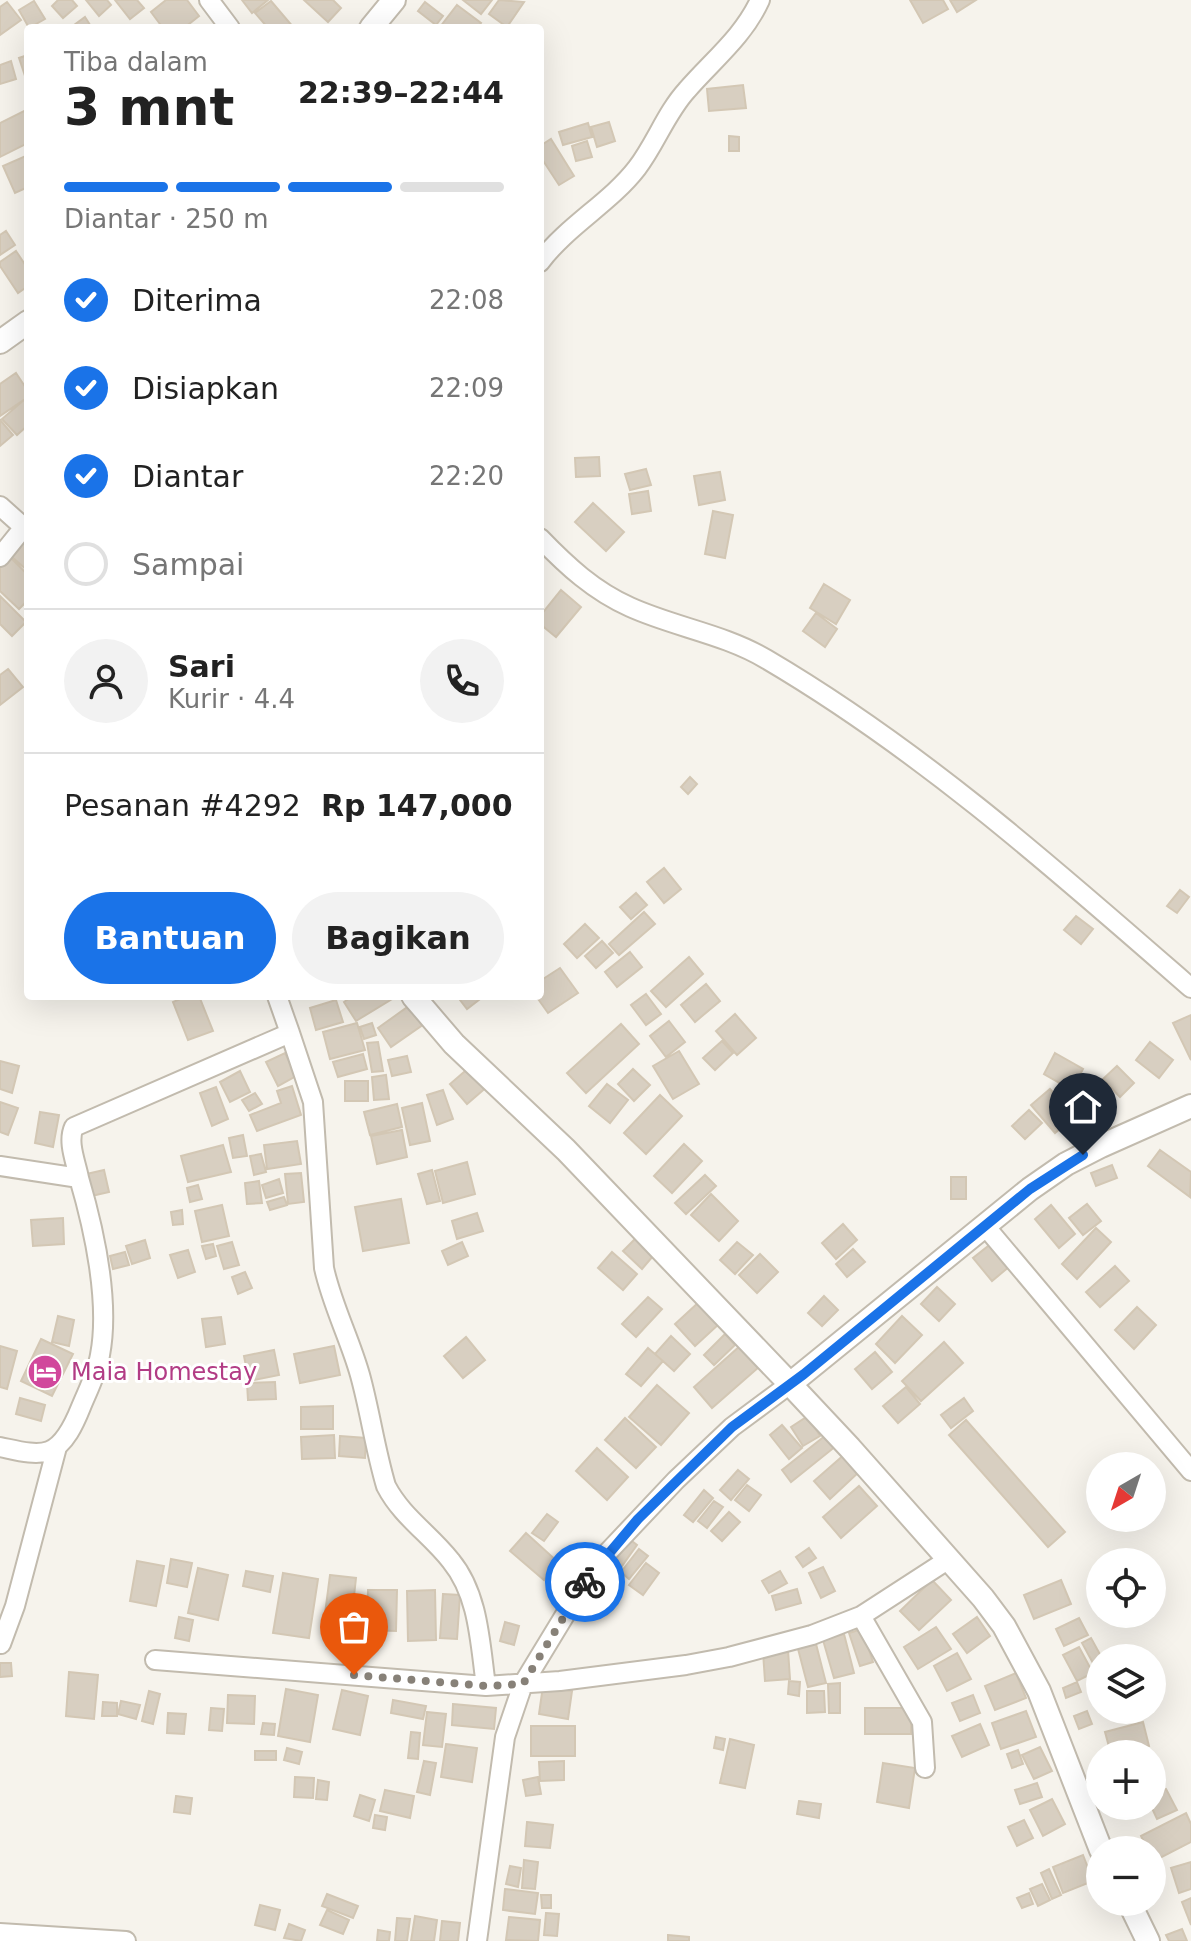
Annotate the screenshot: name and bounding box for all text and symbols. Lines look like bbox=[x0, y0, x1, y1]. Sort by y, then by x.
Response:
text: Tiba dalam bbox=[64, 47, 208, 77]
text: 22:39–22:44 bbox=[298, 75, 504, 110]
text: 3 mnt bbox=[64, 77, 234, 137]
text: Diantar · 250 m bbox=[64, 204, 268, 234]
icon: check bbox=[64, 278, 108, 322]
text: Diterima bbox=[132, 283, 262, 318]
text: 22:08 bbox=[429, 285, 504, 315]
icon: check bbox=[64, 366, 108, 410]
text: Disiapkan bbox=[132, 371, 279, 406]
text: 22:09 bbox=[429, 373, 504, 403]
icon: check bbox=[64, 454, 108, 498]
text: Diantar bbox=[132, 459, 243, 494]
text: 22:20 bbox=[429, 461, 504, 491]
text: Sampai bbox=[132, 547, 244, 582]
button: person bbox=[64, 639, 148, 723]
button: phone bbox=[420, 639, 504, 723]
text: Sari bbox=[168, 649, 235, 684]
text: Kurir · 4.4 bbox=[168, 684, 295, 714]
text: Pesanan #4292 bbox=[64, 788, 301, 823]
text: Rp 147,000 bbox=[321, 788, 513, 823]
button: Bantuan bbox=[64, 892, 276, 984]
button: Bagikan bbox=[292, 892, 504, 984]
pin bbox=[1049, 1073, 1117, 1155]
icon: home bbox=[1061, 1085, 1105, 1129]
hotel icon: Maia Homestay bbox=[26, 1353, 64, 1391]
place label: Maia Homestay bbox=[71, 1358, 257, 1386]
north arrow bbox=[1086, 1452, 1166, 1532]
map controls bbox=[1086, 1452, 1166, 1916]
courier bbox=[545, 1542, 625, 1622]
button: locate bbox=[1086, 1548, 1166, 1628]
icon: bike bbox=[563, 1560, 607, 1604]
pin bbox=[320, 1593, 388, 1675]
icon: bag bbox=[332, 1605, 376, 1649]
button: layers bbox=[1086, 1644, 1166, 1724]
button: + bbox=[1086, 1740, 1166, 1820]
button: − bbox=[1086, 1836, 1166, 1916]

